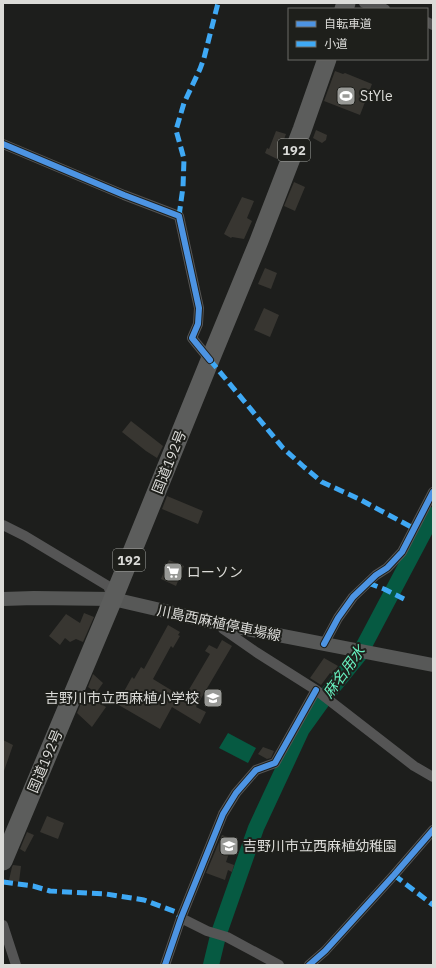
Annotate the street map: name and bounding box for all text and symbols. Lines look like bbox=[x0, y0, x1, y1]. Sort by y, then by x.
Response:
legend bbox=[288, 8, 428, 60]
text: 自転車道 bbox=[324, 16, 372, 31]
text: 小道 bbox=[324, 36, 348, 51]
sports icon: StYle bbox=[335, 85, 357, 107]
place label: StYle bbox=[360, 87, 393, 105]
road number: 192 bbox=[278, 139, 310, 161]
street label: 国道192号 bbox=[148, 427, 190, 497]
road number: 192 bbox=[113, 549, 145, 571]
supermarket icon: ローソン bbox=[162, 561, 184, 583]
place label: ローソン bbox=[187, 563, 243, 581]
street label: 川島西麻植停車場線 bbox=[156, 601, 282, 645]
water label: 麻名用水 bbox=[318, 640, 370, 702]
school or university icon: 吉野川市立西麻植小学校 bbox=[202, 687, 224, 709]
place label: 吉野川市立西麻植小学校 bbox=[45, 689, 199, 707]
street label: 国道192号 bbox=[24, 727, 66, 795]
school or university icon: 吉野川市立西麻植幼稚園 bbox=[218, 835, 240, 857]
place label: 吉野川市立西麻植幼稚園 bbox=[243, 837, 397, 855]

